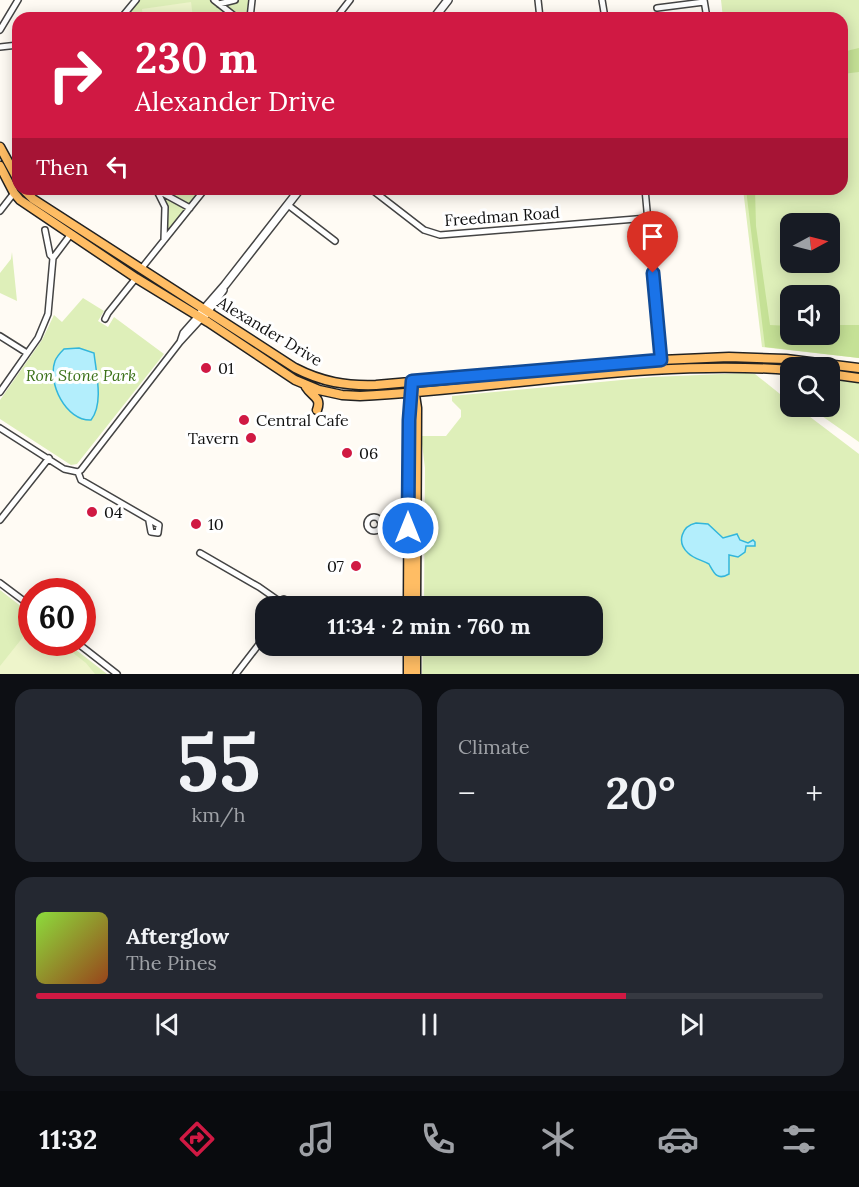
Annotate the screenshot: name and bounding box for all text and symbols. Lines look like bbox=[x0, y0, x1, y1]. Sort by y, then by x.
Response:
text: 230 m bbox=[135, 31, 257, 85]
icon: right bbox=[36, 36, 114, 114]
text: Alexander Drive bbox=[135, 84, 335, 118]
icon: left bbox=[101, 150, 134, 183]
text: Then bbox=[36, 153, 89, 181]
street label: Freedman Road bbox=[444, 202, 561, 230]
pin bbox=[627, 211, 678, 273]
north arrow bbox=[780, 213, 840, 273]
map controls bbox=[780, 213, 840, 417]
icon: arrive bbox=[636, 220, 669, 253]
button: sound bbox=[780, 285, 840, 345]
street label: Alexander Drive bbox=[213, 291, 326, 370]
button: search bbox=[780, 357, 840, 417]
place label: 01 bbox=[218, 358, 234, 378]
marker: 01 bbox=[199, 361, 213, 375]
park label: Ron Stone Park bbox=[26, 365, 136, 385]
place label: Central Cafe bbox=[256, 410, 349, 430]
marker: Central Cafe bbox=[237, 413, 251, 427]
place label: Tavern bbox=[188, 428, 239, 448]
marker: Tavern bbox=[244, 431, 258, 445]
place label: 06 bbox=[359, 443, 378, 463]
marker: 06 bbox=[340, 446, 354, 460]
position arrow bbox=[376, 496, 440, 560]
place label: 04 bbox=[104, 502, 123, 522]
marker: 04 bbox=[85, 505, 99, 519]
place label: 10 bbox=[208, 514, 224, 534]
marker: 10 bbox=[189, 517, 203, 531]
place label: 07 bbox=[327, 556, 345, 576]
marker: 07 bbox=[349, 559, 363, 573]
speed limit sign: 60 bbox=[18, 578, 96, 656]
text: 11:34 · 2 min · 760 m bbox=[328, 612, 530, 640]
text: 55 bbox=[176, 713, 261, 812]
text: Climate bbox=[458, 734, 530, 759]
text: 20° bbox=[606, 764, 675, 821]
text: − bbox=[458, 772, 476, 814]
text: + bbox=[805, 772, 823, 814]
text: km/h bbox=[191, 802, 246, 827]
text: Afterglow bbox=[126, 922, 229, 950]
text: The Pines bbox=[126, 950, 217, 975]
icon: previous bbox=[151, 1008, 184, 1041]
icon: pause bbox=[413, 1008, 446, 1041]
icon: next bbox=[675, 1008, 708, 1041]
icon: directions bbox=[176, 1118, 218, 1160]
icon: music bbox=[296, 1118, 338, 1160]
icon: phone bbox=[417, 1118, 459, 1160]
icon: climate bbox=[537, 1118, 579, 1160]
icon: car bbox=[657, 1118, 699, 1160]
icon: filters bbox=[778, 1118, 820, 1160]
text: 11:32 bbox=[39, 1122, 97, 1156]

